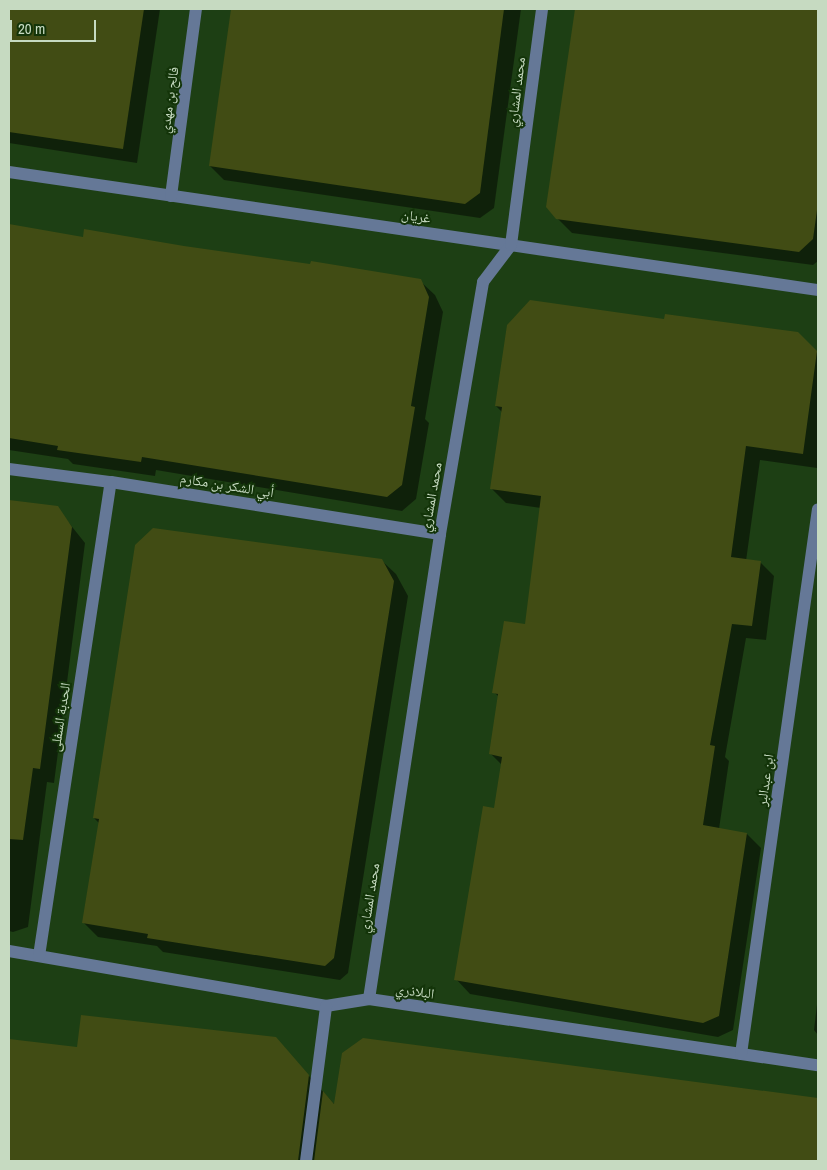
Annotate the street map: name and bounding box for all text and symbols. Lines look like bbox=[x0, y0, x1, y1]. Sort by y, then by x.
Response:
scale bar bbox=[12, 10, 99, 42]
text: 20 m bbox=[18, 18, 45, 39]
street label: محمد المشاري bbox=[503, 56, 529, 128]
street label: فالح بن مهدي bbox=[156, 66, 182, 134]
street label: غريان bbox=[400, 206, 432, 226]
street label: محمد المشاري bbox=[417, 461, 445, 533]
street label: أبي الشكر بن مكارم bbox=[179, 469, 275, 501]
street label: الحدبة السفلى bbox=[46, 681, 74, 753]
street label: ابن عبدالبر bbox=[753, 753, 777, 807]
street label: محمد المشاري bbox=[355, 862, 383, 934]
street label: البلاذري bbox=[395, 980, 435, 1002]

